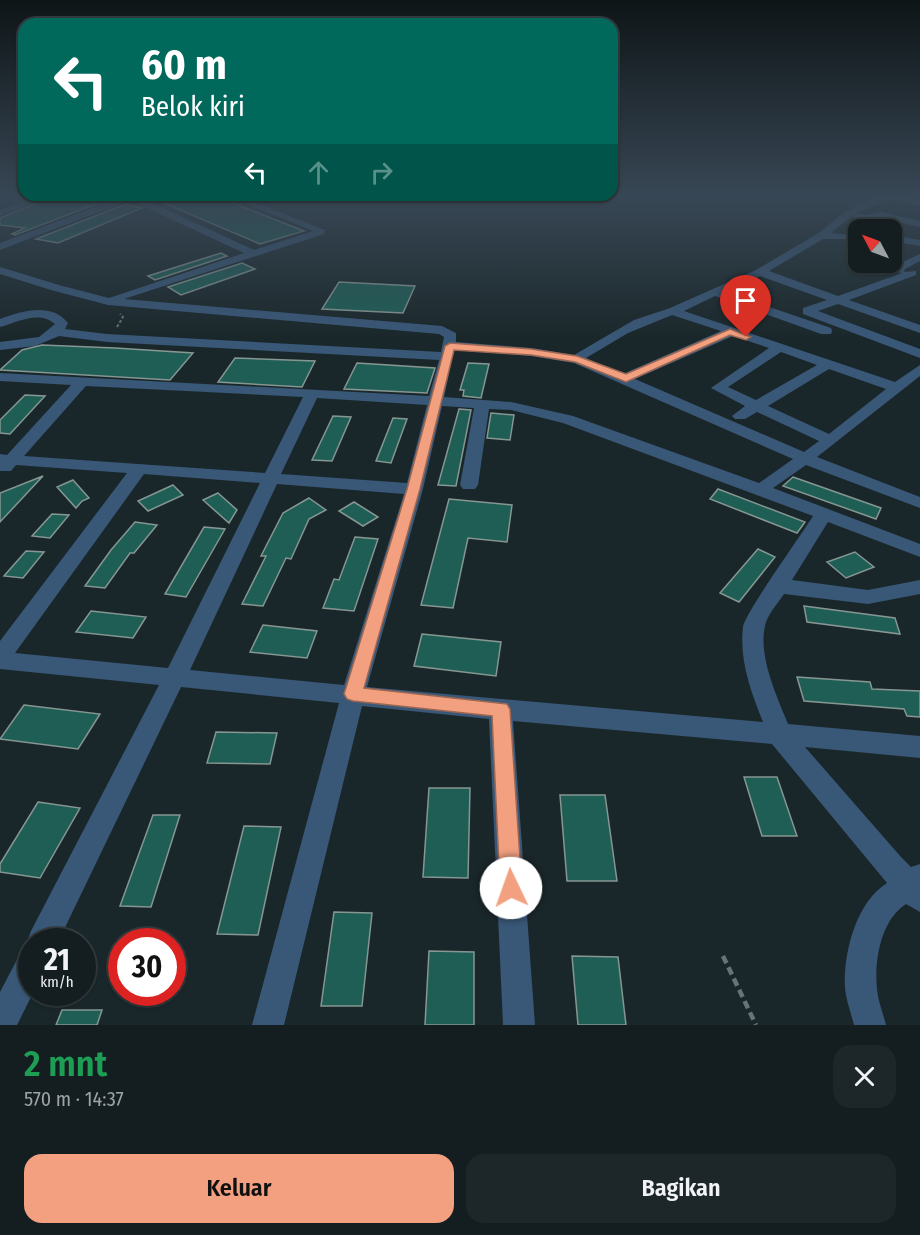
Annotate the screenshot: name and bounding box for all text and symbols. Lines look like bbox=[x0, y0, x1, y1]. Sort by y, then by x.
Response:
text: 60 m bbox=[141, 40, 227, 90]
icon: left bbox=[42, 42, 120, 120]
text: Belok kiri bbox=[141, 91, 245, 123]
icon: left bbox=[239, 156, 272, 189]
icon: ahead bbox=[302, 156, 335, 189]
icon: right bbox=[365, 156, 398, 189]
north arrow bbox=[848, 219, 902, 273]
map controls bbox=[848, 219, 902, 273]
pin bbox=[720, 275, 771, 337]
icon: arrive bbox=[729, 284, 762, 317]
position arrow bbox=[479, 856, 543, 920]
speed limit sign: 30 bbox=[108, 928, 186, 1006]
text: 21 bbox=[44, 942, 70, 978]
text: km/h bbox=[40, 973, 74, 991]
text: 2 mnt bbox=[24, 1042, 107, 1086]
button: close bbox=[833, 1045, 896, 1108]
text: 570 m · 14:37 bbox=[24, 1087, 124, 1111]
button: Keluar bbox=[24, 1154, 454, 1223]
button: Bagikan bbox=[466, 1154, 896, 1223]

